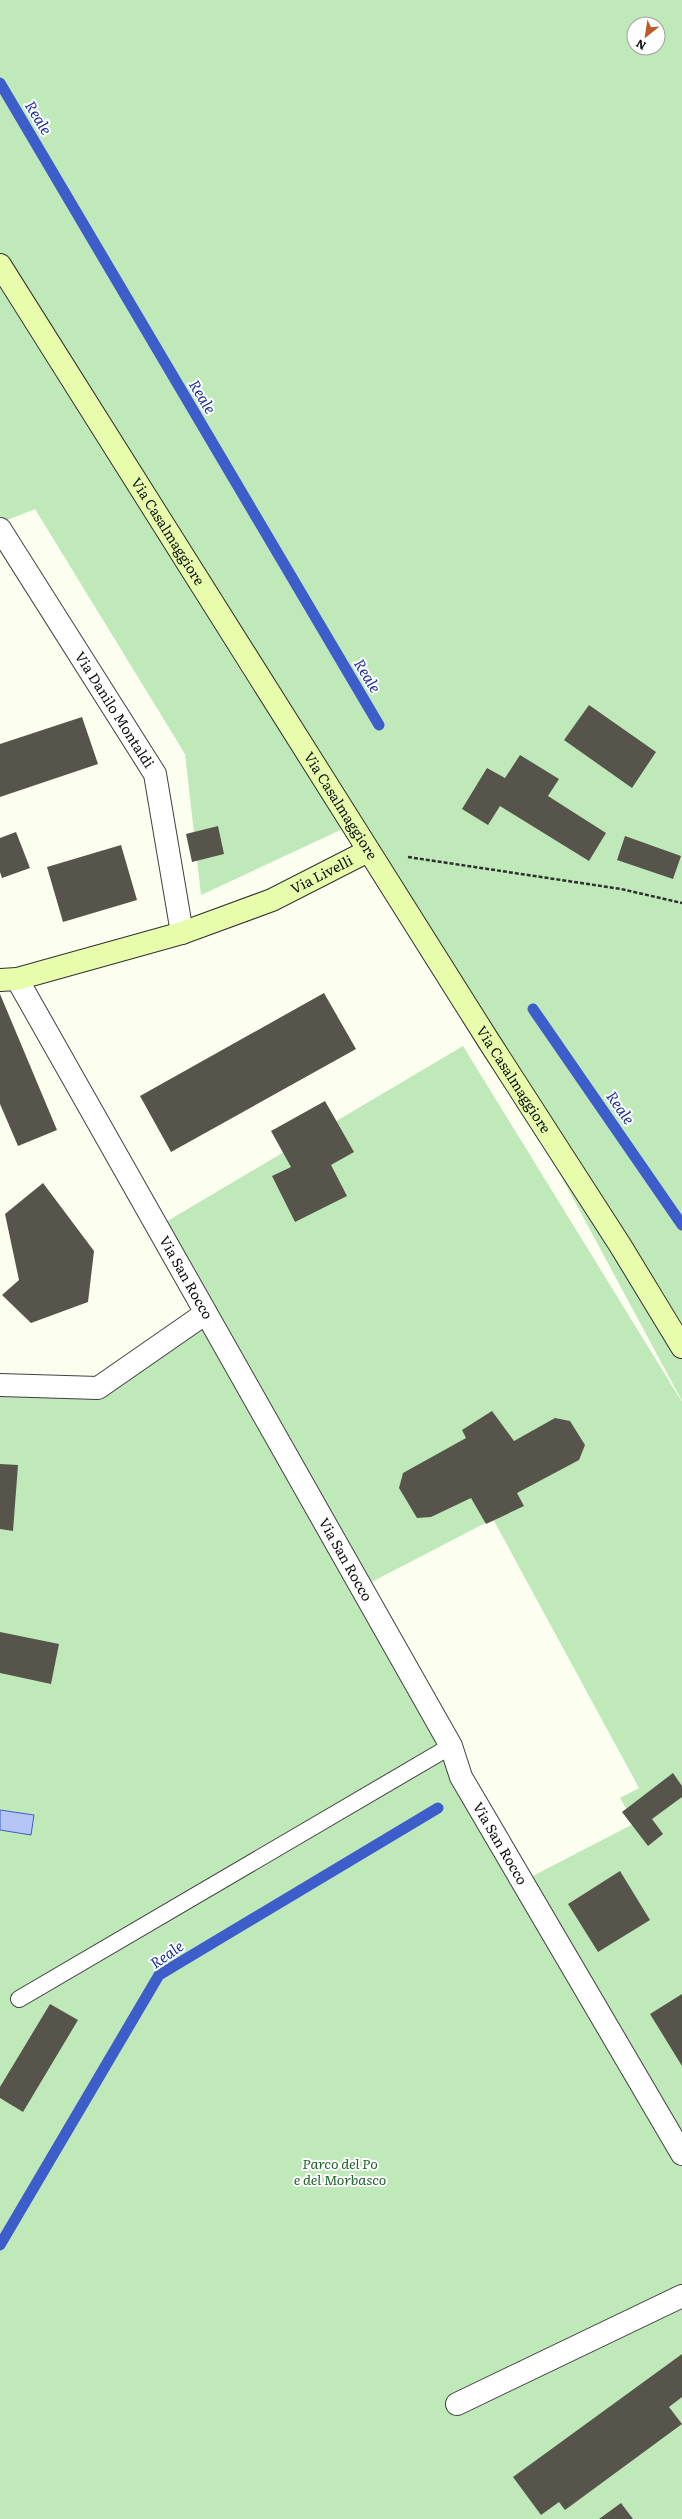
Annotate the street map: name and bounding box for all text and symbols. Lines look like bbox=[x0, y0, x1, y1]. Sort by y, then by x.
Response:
north arrow bbox=[626, 16, 666, 56]
text: N bbox=[633, 36, 648, 55]
water label: Reale bbox=[20, 96, 59, 139]
water label: Reale bbox=[184, 375, 223, 418]
street label: Via Casalmaggiore bbox=[127, 473, 210, 589]
street label: Via Danilo Montaldi bbox=[71, 647, 160, 772]
water label: Reale bbox=[349, 654, 388, 697]
street label: Via Casalmaggiore bbox=[300, 747, 383, 863]
street label: Via Livelli bbox=[287, 849, 356, 898]
street label: Via Casalmaggiore bbox=[472, 1022, 556, 1137]
water label: Reale bbox=[601, 1086, 641, 1129]
street label: Via San Rocco bbox=[155, 1232, 218, 1322]
street label: Via San Rocco bbox=[315, 1514, 378, 1604]
street label: Via San Rocco bbox=[469, 1798, 533, 1888]
water label: Reale bbox=[145, 1934, 188, 1974]
park label: Parco del Po e del Morbasco bbox=[294, 2153, 386, 2189]

